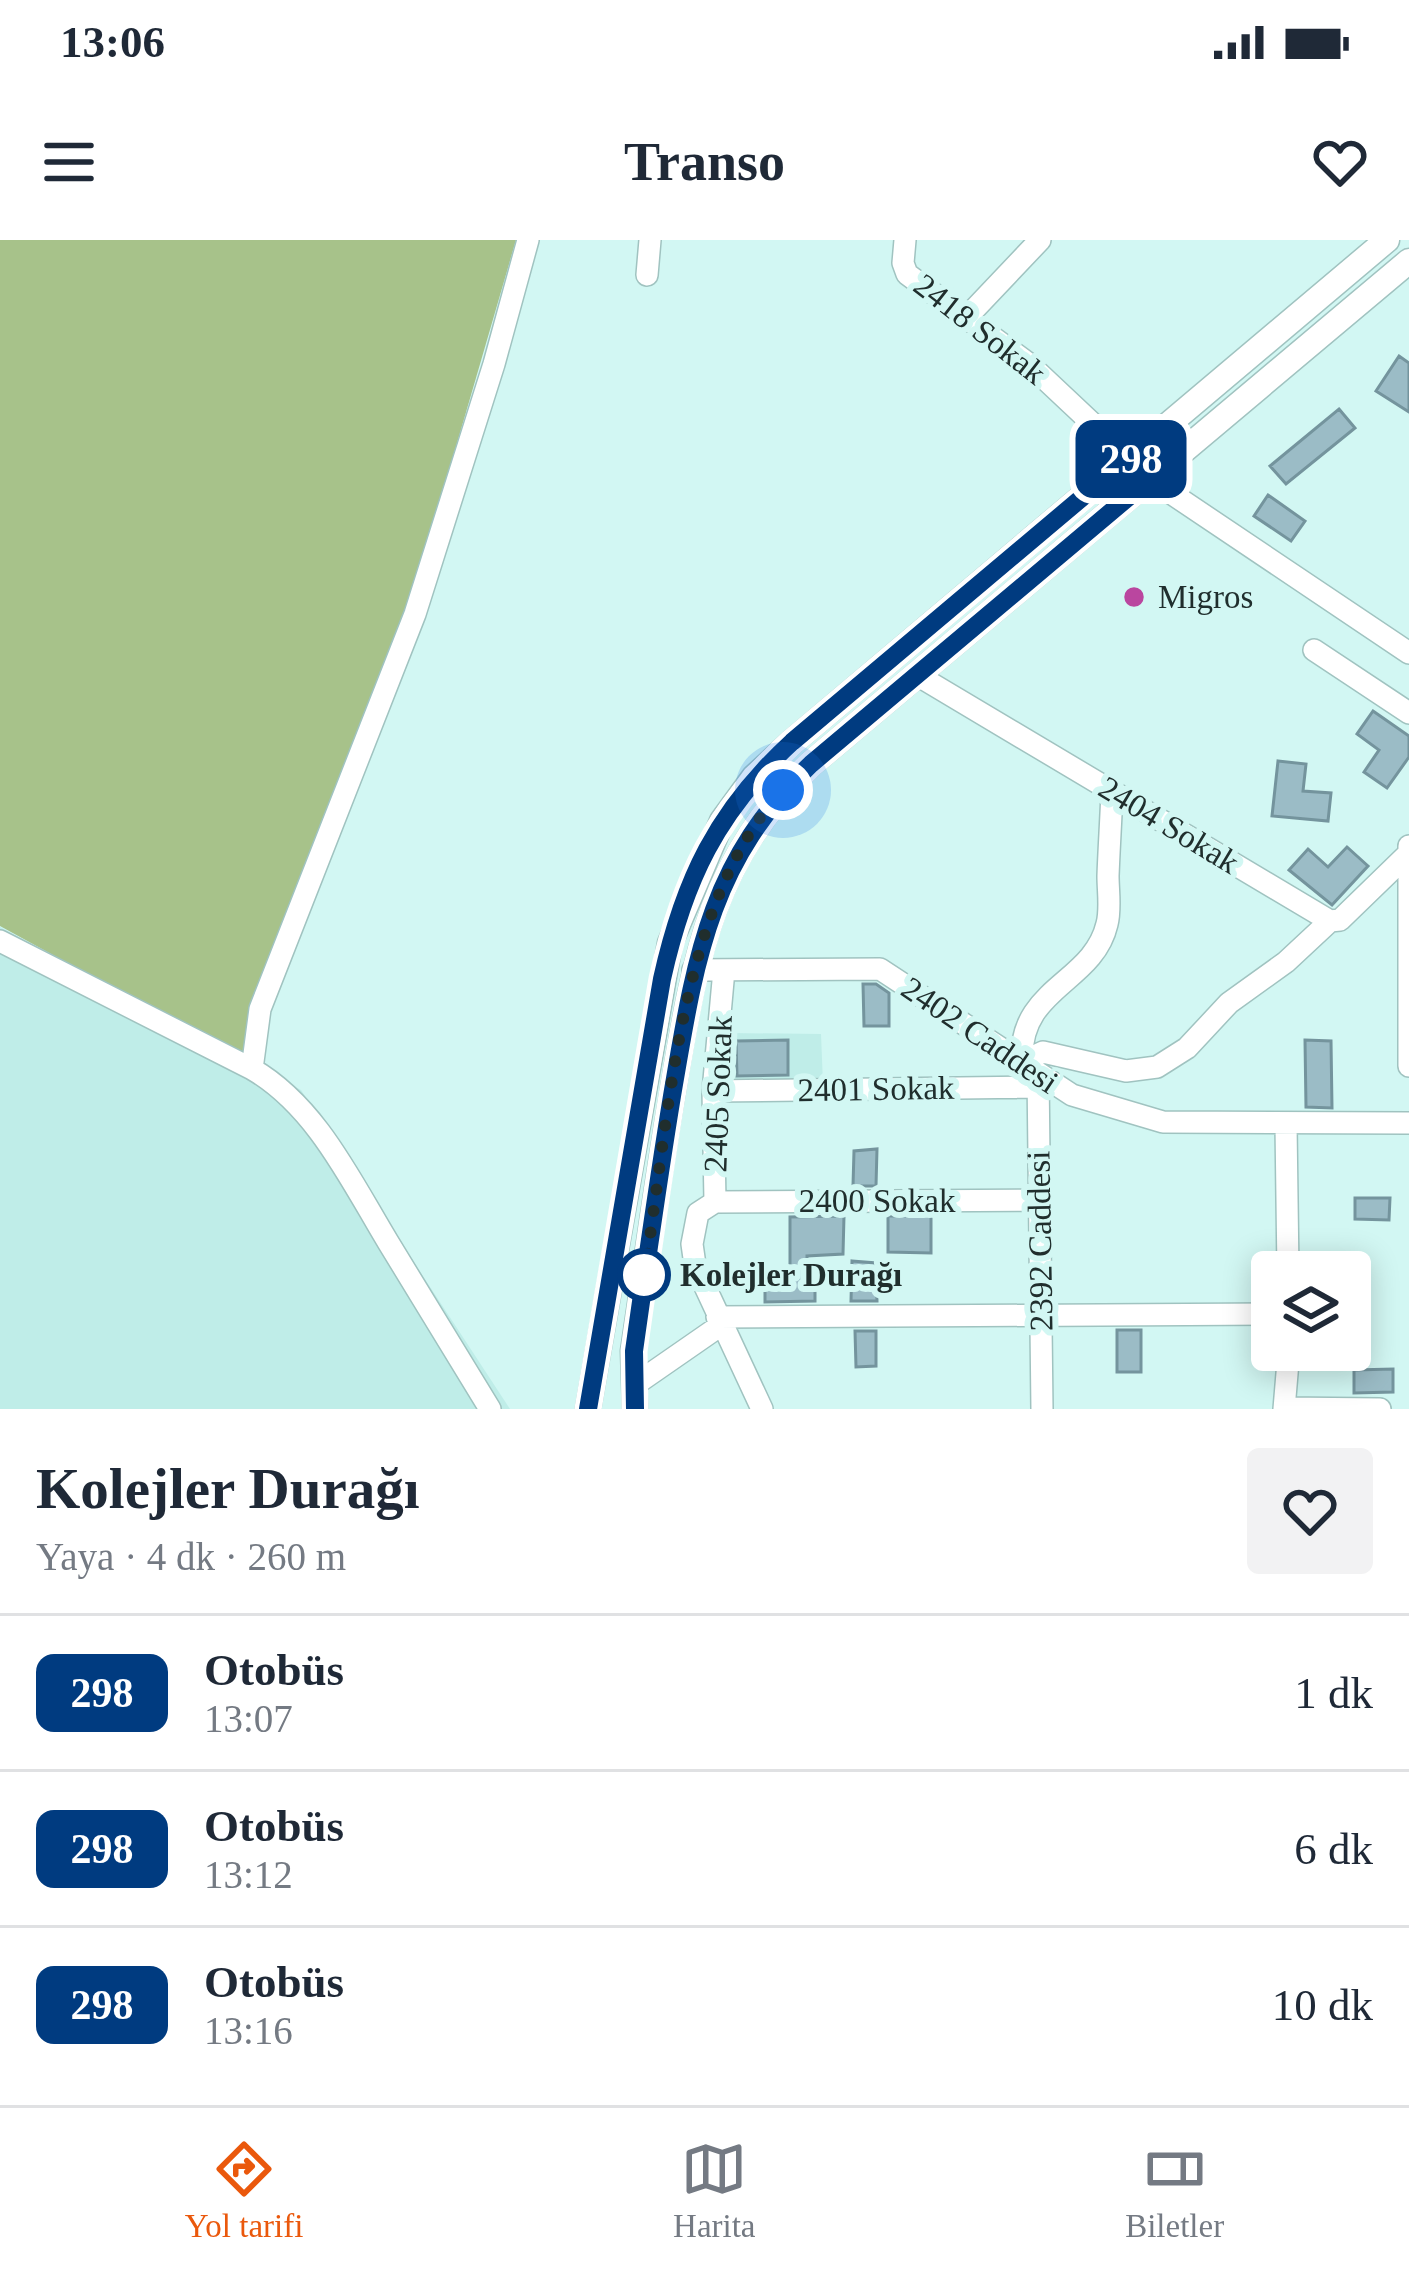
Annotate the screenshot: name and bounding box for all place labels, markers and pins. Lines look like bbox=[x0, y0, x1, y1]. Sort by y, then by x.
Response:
place label: Migros bbox=[1158, 579, 1253, 615]
marker: Migros bbox=[1121, 584, 1147, 610]
marker: Kolejler Durağı bbox=[619, 1250, 669, 1300]
place label: Kolejler Durağı bbox=[680, 1257, 902, 1293]

